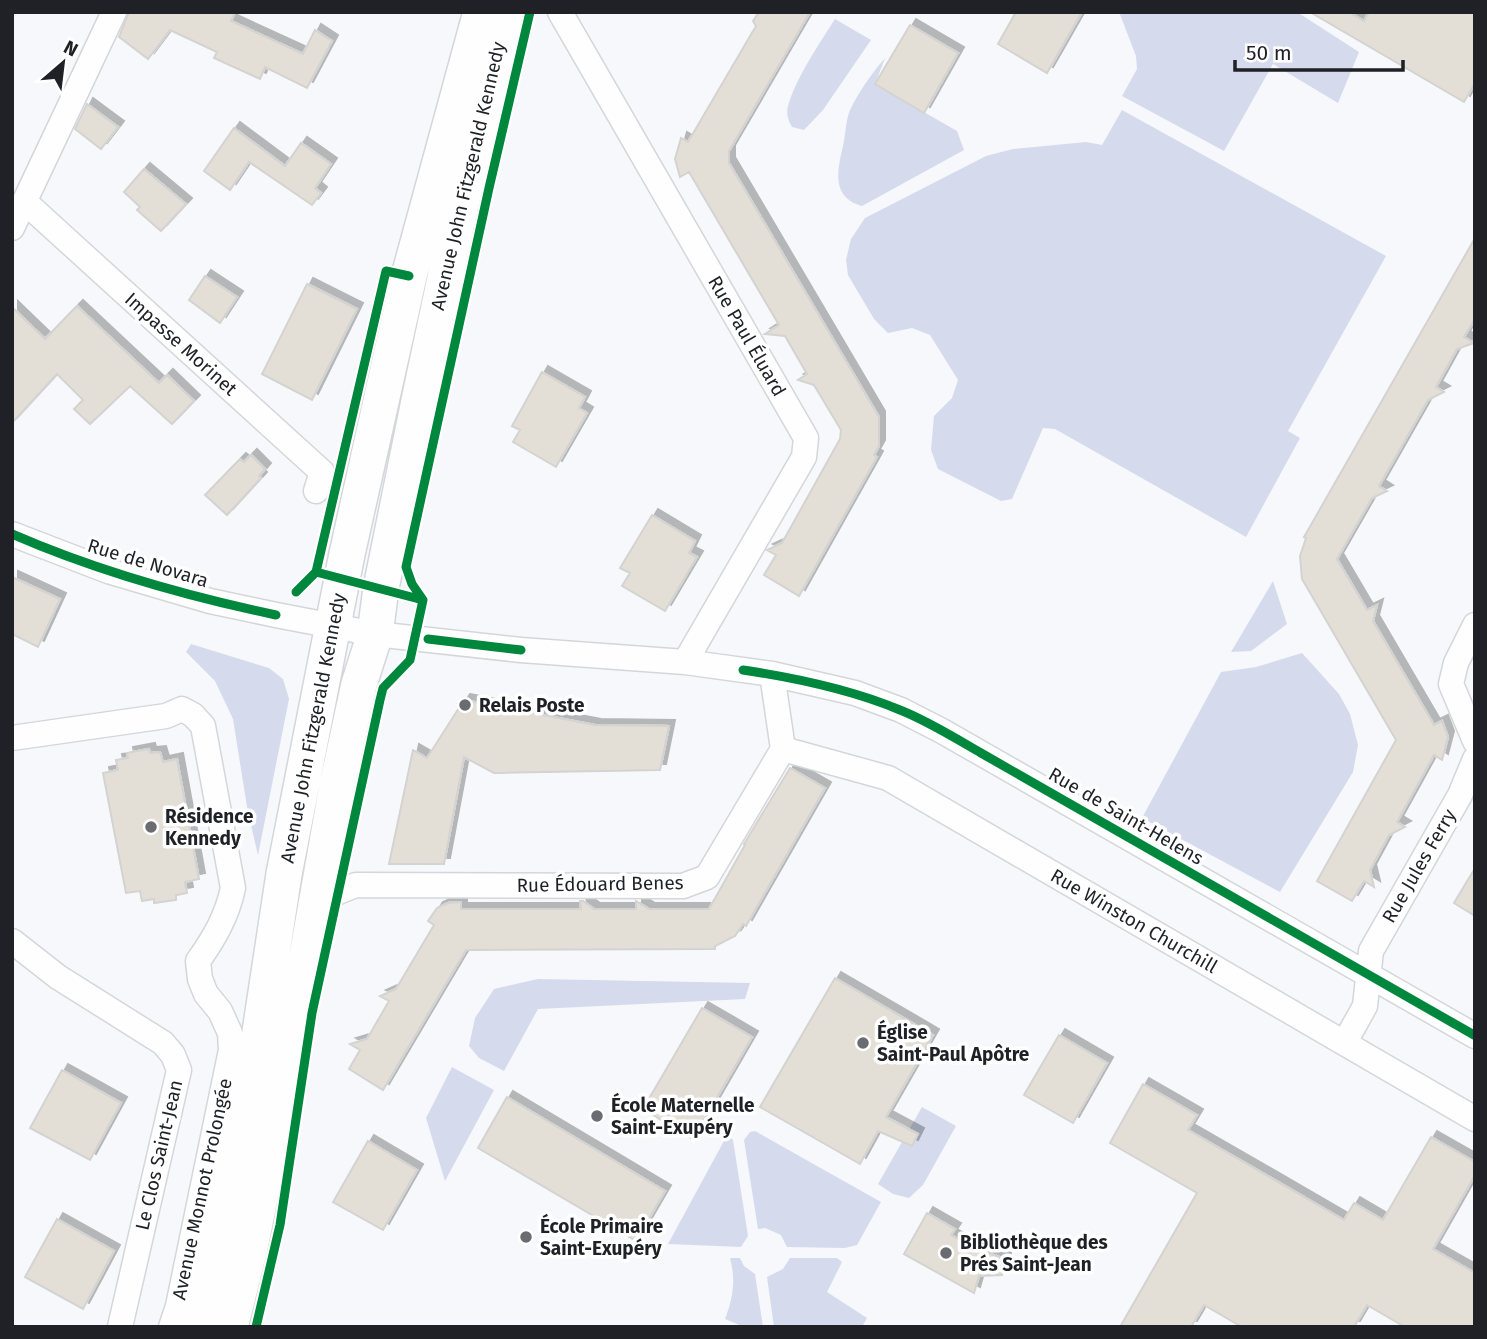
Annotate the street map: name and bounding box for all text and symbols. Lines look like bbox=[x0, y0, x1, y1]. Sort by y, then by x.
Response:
north arrow bbox=[28, 28, 98, 98]
scale bar bbox=[1235, 28, 1403, 72]
text: N bbox=[60, 35, 82, 62]
street label: Avenue John Fitzgerald Kennedy bbox=[426, 39, 510, 312]
text: 50 m bbox=[1246, 40, 1292, 66]
street label: Rue Paul Éluard bbox=[703, 272, 791, 400]
street label: Impasse Morinet bbox=[120, 288, 242, 400]
street label: Rue de Novara bbox=[85, 534, 211, 592]
street label: Avenue John Fitzgerald Kennedy bbox=[276, 590, 351, 865]
place label: Relais Poste bbox=[479, 694, 585, 717]
marker: Relais Poste bbox=[457, 697, 473, 713]
street label: Rue de Saint-Helens bbox=[1045, 762, 1208, 870]
street label: Rue Jules Ferry bbox=[1377, 804, 1461, 927]
place label: Résidence Kennedy bbox=[165, 805, 254, 850]
marker: Résidence Kennedy bbox=[143, 819, 159, 835]
street label: Rue Winston Churchill bbox=[1046, 864, 1222, 978]
street label: Rue Édouard Benes bbox=[516, 871, 684, 897]
place label: Église Saint-Paul Apôtre bbox=[877, 1019, 1029, 1066]
marker: Église Saint-Paul Apôtre bbox=[855, 1035, 871, 1051]
street label: Avenue Monnot Prolongée bbox=[167, 1076, 237, 1302]
street label: Le Clos Saint-Jean bbox=[131, 1078, 187, 1232]
place label: École Maternelle Saint-Exupéry bbox=[611, 1092, 755, 1139]
marker: École Maternelle Saint-Exupéry bbox=[589, 1108, 605, 1124]
place label: École Primaire Saint-Exupéry bbox=[540, 1213, 663, 1260]
marker: École Primaire Saint-Exupéry bbox=[518, 1229, 534, 1245]
place label: Bibliothèque des Prés Saint-Jean bbox=[960, 1231, 1108, 1276]
marker: Bibliothèque des Prés Saint-Jean bbox=[938, 1245, 954, 1261]

